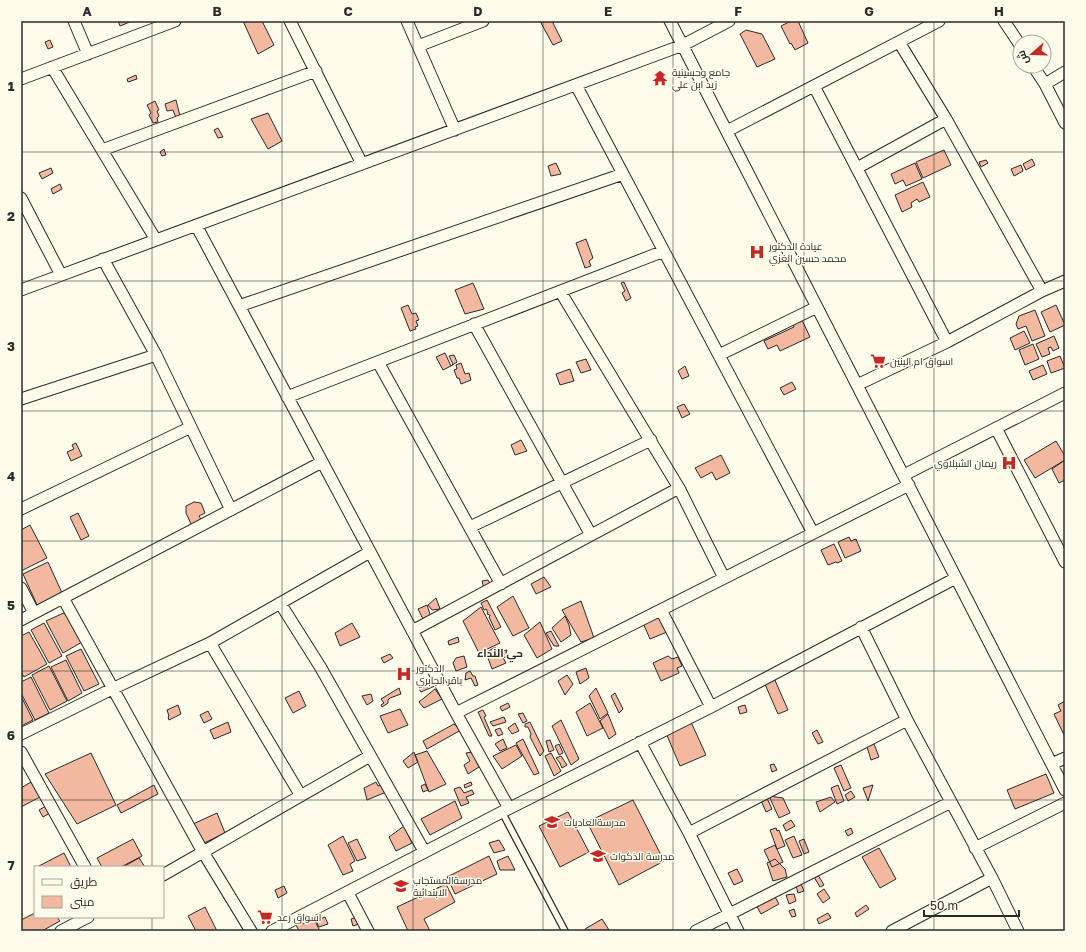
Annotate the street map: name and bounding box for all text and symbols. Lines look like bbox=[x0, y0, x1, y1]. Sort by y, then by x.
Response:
text: A bbox=[82, 3, 92, 19]
text: B bbox=[212, 3, 222, 19]
text: C bbox=[343, 3, 353, 19]
text: D bbox=[473, 3, 483, 19]
text: E bbox=[604, 3, 612, 19]
text: F bbox=[734, 3, 742, 19]
text: G bbox=[864, 3, 874, 19]
text: H bbox=[994, 3, 1004, 19]
north arrow bbox=[1012, 34, 1052, 74]
text: ش bbox=[1014, 48, 1032, 66]
place label: جامع وحسينية زيد ابن علي bbox=[672, 66, 730, 92]
temple icon: جامع وحسينية زيد ابن علي bbox=[651, 69, 669, 87]
text: 1 bbox=[8, 78, 15, 94]
text: 2 bbox=[7, 208, 15, 224]
place label: عيادة الدكتور محمد حسين الغزي bbox=[768, 240, 846, 266]
hospital icon: عيادة الدكتور محمد حسين الغزي bbox=[748, 243, 766, 261]
text: 3 bbox=[7, 338, 15, 354]
supermarket icon: اسواق ام البنين bbox=[869, 352, 887, 370]
place label: اسواق ام البنين bbox=[890, 355, 953, 369]
hospital icon: ريمان الشبلاوي bbox=[1000, 454, 1018, 472]
place label: ريمان الشبلاوي bbox=[934, 457, 997, 471]
text: 4 bbox=[7, 468, 15, 484]
text: 5 bbox=[7, 597, 15, 613]
district label: حي النداء bbox=[477, 646, 523, 663]
place label: الدكتور باقر الجابري bbox=[415, 662, 462, 688]
hospital icon: الدكتور باقر الجابري bbox=[395, 665, 413, 683]
text: 6 bbox=[7, 727, 15, 743]
school or university icon: مدرسةالعاديات bbox=[543, 813, 561, 831]
place label: مدرسةالعاديات bbox=[564, 816, 626, 828]
school or university icon: مدرسة الذكوات bbox=[589, 847, 607, 865]
place label: مدرسة الذكوات bbox=[610, 850, 674, 862]
text: 7 bbox=[7, 857, 15, 873]
legend bbox=[34, 866, 164, 918]
text: طريق bbox=[70, 874, 98, 889]
place label: مدرسةالمستجاب الابتدائية bbox=[413, 874, 482, 898]
school or university icon: مدرسةالمستجاب الابتدائية bbox=[392, 877, 410, 895]
scale bar bbox=[924, 892, 1019, 918]
text: مبنى bbox=[70, 894, 95, 909]
text: 50 m bbox=[930, 898, 958, 913]
supermarket icon: اسواق رعد bbox=[256, 908, 274, 926]
place label: اسواق رعد bbox=[277, 911, 321, 924]

